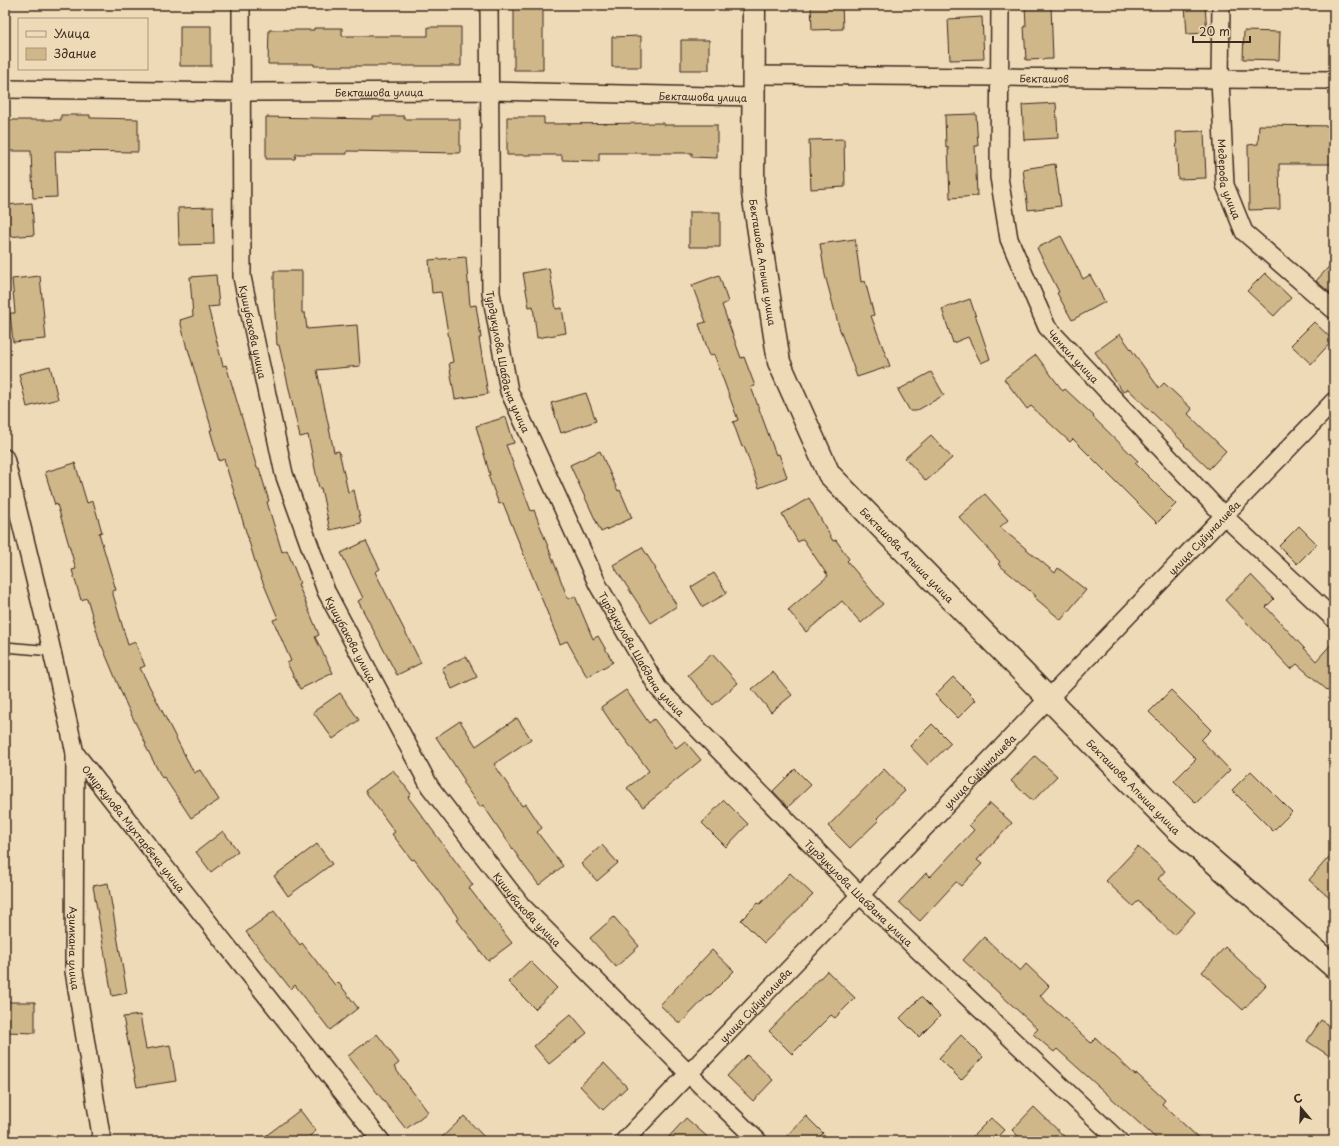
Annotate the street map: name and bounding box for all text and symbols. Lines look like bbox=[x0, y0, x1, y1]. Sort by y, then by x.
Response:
legend bbox=[18, 18, 148, 70]
scale bar bbox=[1193, 18, 1250, 44]
text: 20 m bbox=[1199, 22, 1230, 40]
text: Улица bbox=[54, 24, 90, 42]
text: Здание bbox=[54, 44, 96, 62]
street label: Бекташов bbox=[1019, 70, 1069, 85]
street label: Бекташова улица bbox=[335, 84, 424, 100]
street label: Бекташова улица bbox=[659, 87, 748, 105]
street label: Медерова улица bbox=[1215, 139, 1246, 222]
street label: Бекташова Апыша улица bbox=[746, 198, 781, 327]
street label: Кушубакова улица bbox=[236, 284, 271, 381]
street label: Турдукулова Шабдана улица bbox=[483, 289, 535, 435]
street label: Ченкил улица bbox=[1045, 326, 1103, 386]
street label: улица Суйуналиева bbox=[1164, 496, 1243, 578]
street label: Бекташова Апыша улица bbox=[857, 503, 958, 606]
street label: Турдукулова Шабдана улица bbox=[596, 589, 689, 720]
street label: Кушубакова улица bbox=[322, 593, 381, 685]
street label: улица Суйуналиева bbox=[940, 730, 1019, 811]
street label: Бекташова Апыша улица bbox=[1084, 735, 1185, 838]
street label: Омуркулова Мухтарбека улица bbox=[79, 761, 190, 896]
street label: Турдукулова Шабдана улица bbox=[802, 835, 917, 950]
street label: Кушубакова улица bbox=[490, 869, 566, 950]
street label: Азимкана улица bbox=[66, 906, 85, 991]
street label: улица Суйуналиева bbox=[715, 964, 795, 1045]
north arrow bbox=[1281, 1088, 1321, 1128]
text: С bbox=[1291, 1089, 1304, 1107]

